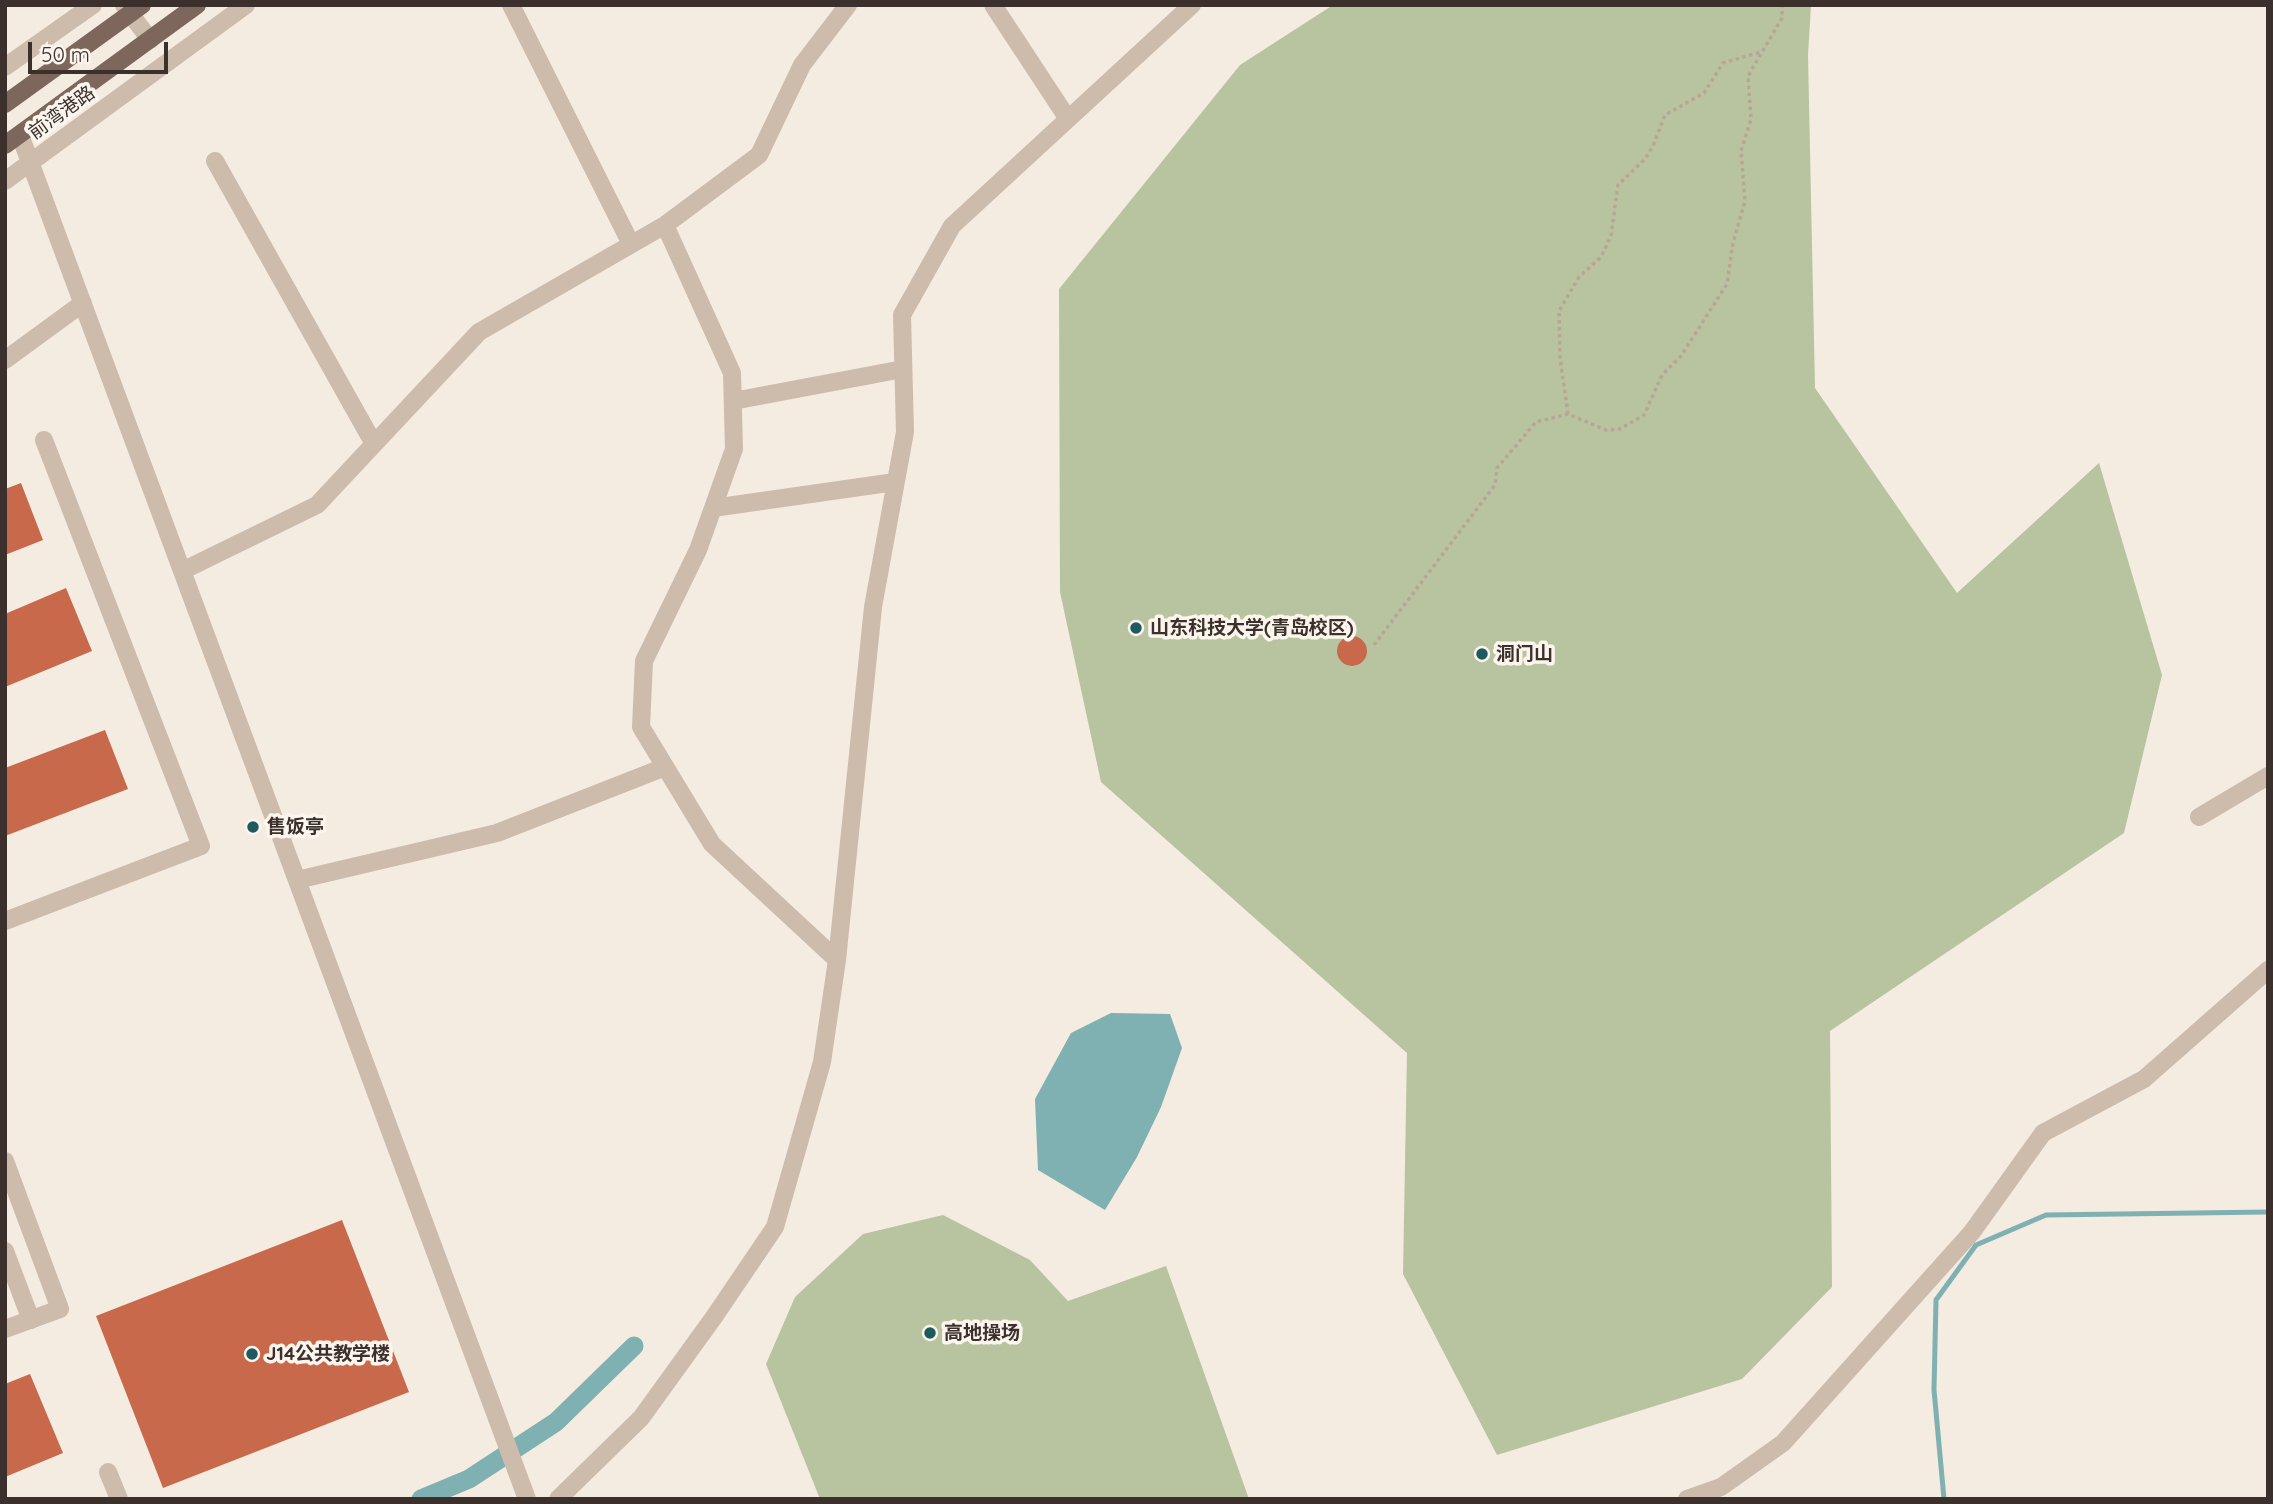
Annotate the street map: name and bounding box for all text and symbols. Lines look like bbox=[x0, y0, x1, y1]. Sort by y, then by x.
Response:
scale bar bbox=[32, 28, 172, 72]
text: 50 m bbox=[41, 41, 90, 67]
street label: 前湾港路 bbox=[25, 81, 99, 145]
place label: 山东科技大学(青岛校区) bbox=[1150, 617, 1354, 639]
marker: 山东科技大学(青岛校区) bbox=[1128, 620, 1144, 636]
place label: 洞门山 bbox=[1496, 643, 1553, 665]
marker: 洞门山 bbox=[1474, 646, 1490, 662]
place label: 售饭亭 bbox=[267, 816, 324, 838]
marker: 售饭亭 bbox=[245, 819, 261, 835]
place label: 高地操场 bbox=[944, 1322, 1020, 1344]
marker: 高地操场 bbox=[922, 1325, 938, 1341]
place label: J14公共教学楼 bbox=[266, 1343, 390, 1365]
marker: J14公共教学楼 bbox=[244, 1346, 260, 1362]

